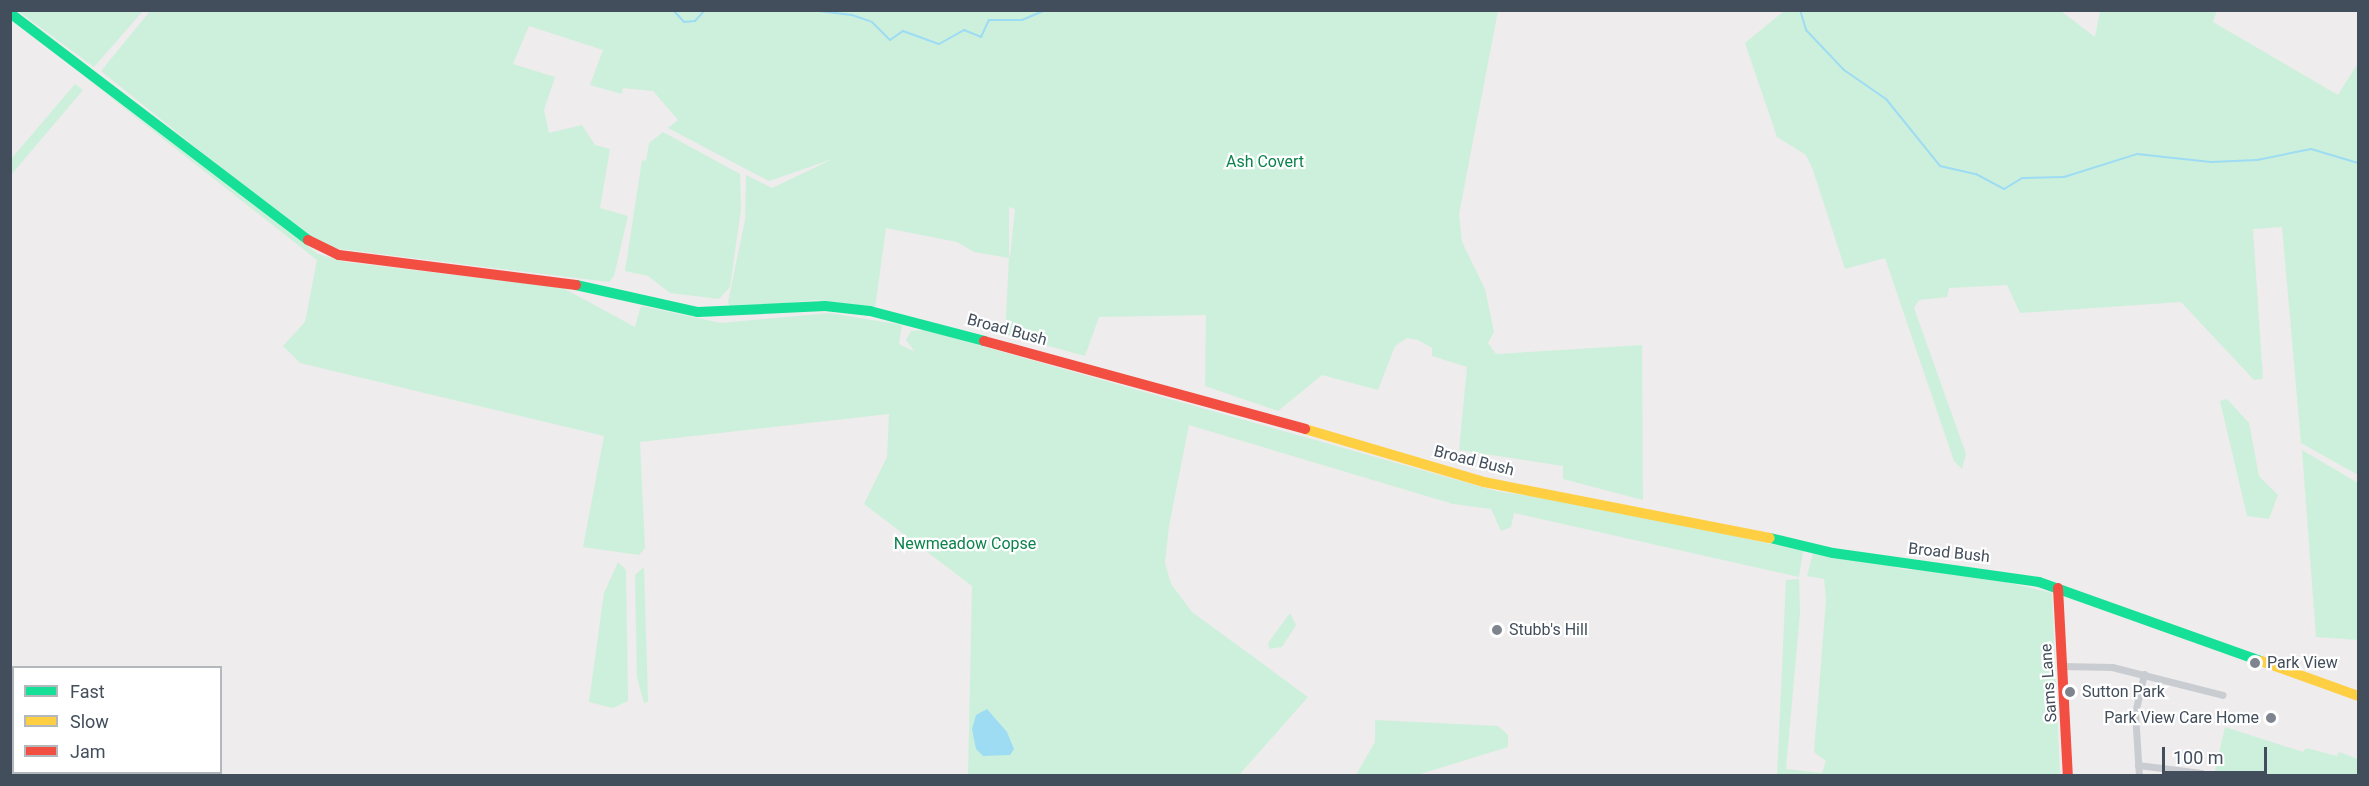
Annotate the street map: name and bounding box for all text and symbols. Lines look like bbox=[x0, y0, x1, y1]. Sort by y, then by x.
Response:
park label: Ash Covert bbox=[1226, 152, 1304, 172]
street label: Broad Bush bbox=[965, 310, 1049, 350]
street label: Broad Bush bbox=[1432, 442, 1516, 480]
park label: Newmeadow Copse bbox=[894, 534, 1036, 554]
street label: Broad Bush bbox=[1907, 539, 1991, 567]
place label: Stubb's Hill bbox=[1509, 620, 1588, 640]
marker: Stubb's Hill bbox=[1490, 623, 1504, 637]
street label: Sams Lane bbox=[2037, 643, 2061, 723]
place label: Park View bbox=[2267, 653, 2338, 673]
marker: Park View bbox=[2248, 656, 2262, 670]
legend bbox=[12, 666, 222, 774]
text: Fast bbox=[70, 681, 105, 702]
place label: Sutton Park bbox=[2082, 682, 2165, 702]
marker: Sutton Park bbox=[2063, 685, 2077, 699]
place label: Park View Care Home bbox=[2104, 708, 2259, 728]
text: Slow bbox=[70, 711, 109, 732]
marker: Park View Care Home bbox=[2264, 711, 2278, 725]
scale bar bbox=[2165, 735, 2270, 773]
text: Jam bbox=[70, 741, 106, 762]
text: 100 m bbox=[2173, 747, 2224, 768]

